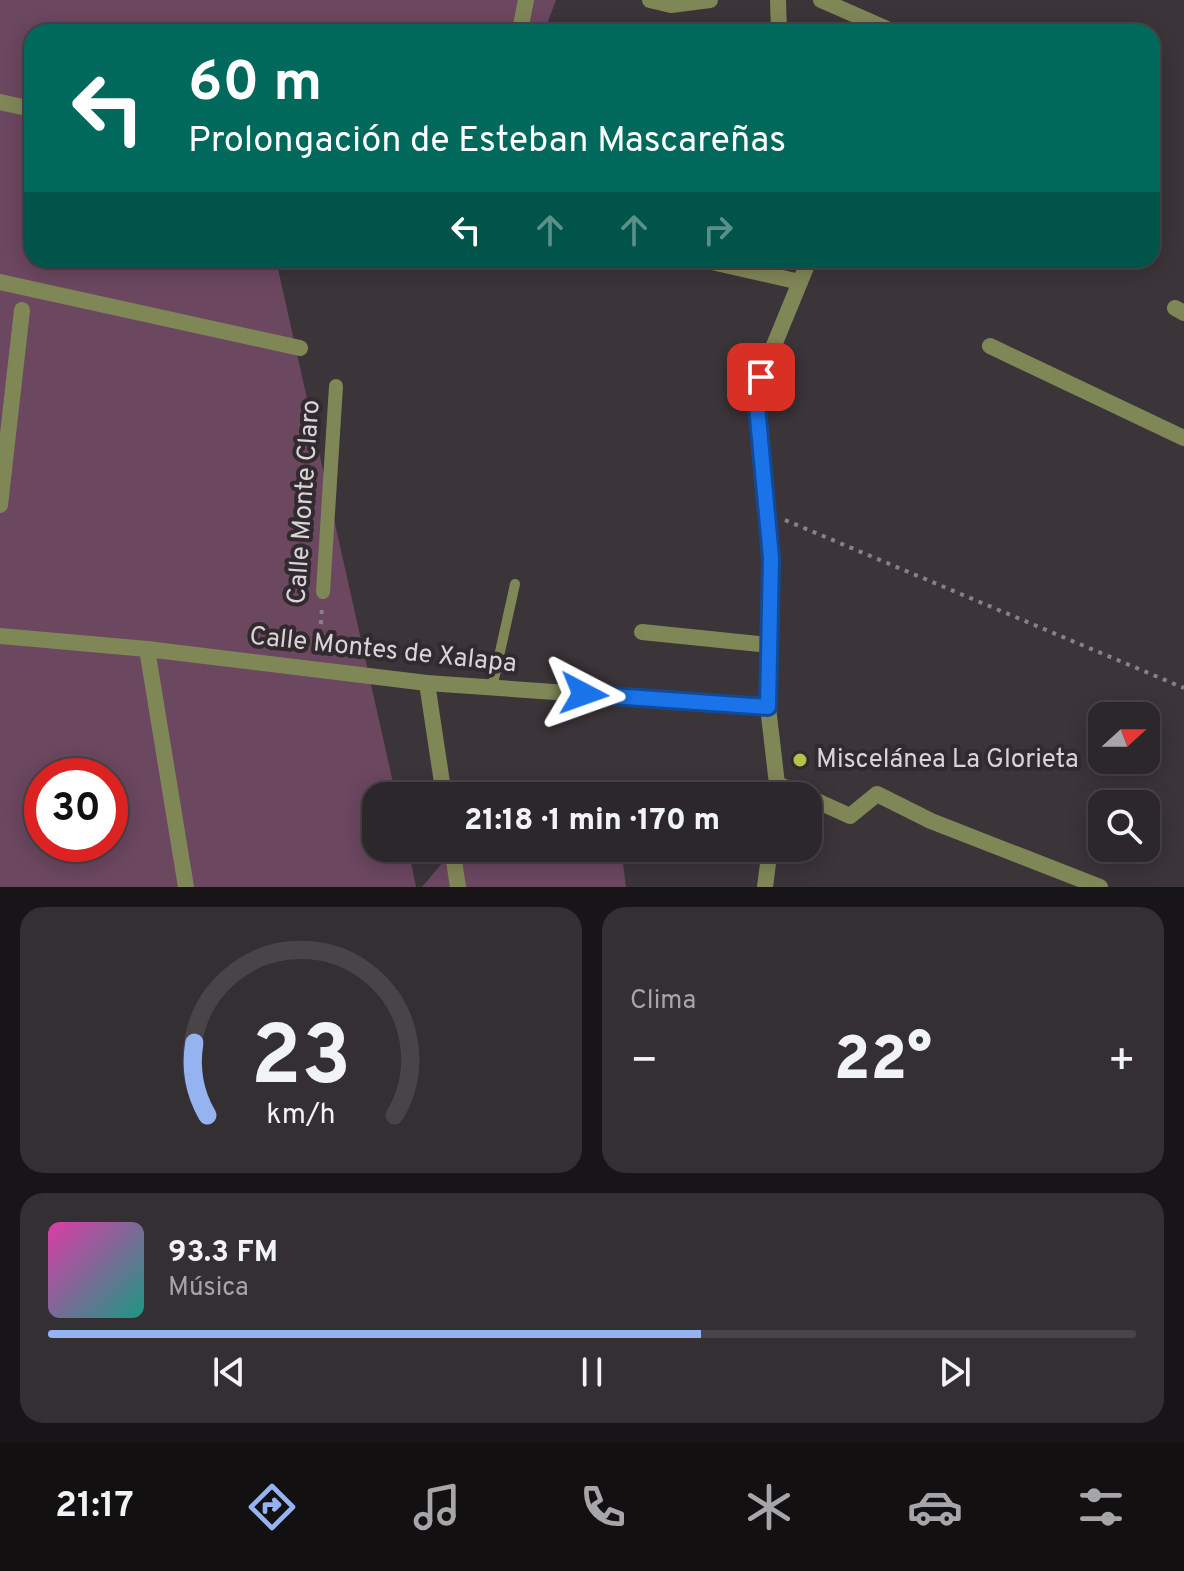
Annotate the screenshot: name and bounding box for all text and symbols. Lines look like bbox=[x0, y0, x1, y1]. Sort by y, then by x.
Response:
text: 60 m bbox=[188, 50, 322, 120]
icon: left bbox=[56, 56, 160, 160]
text: Prolongación de Esteban Mascareñas bbox=[188, 119, 786, 165]
icon: left bbox=[444, 208, 488, 252]
icon: ahead bbox=[528, 208, 572, 252]
icon: ahead bbox=[612, 208, 656, 252]
icon: right bbox=[696, 208, 740, 252]
pin bbox=[727, 343, 795, 411]
icon: arrive bbox=[739, 355, 783, 399]
street label: Calle Monte Claro bbox=[281, 399, 329, 605]
street label: Calle Montes de Xalapa bbox=[248, 621, 518, 681]
position arrow bbox=[542, 652, 626, 736]
north arrow bbox=[1088, 702, 1160, 774]
map controls bbox=[1088, 702, 1160, 862]
place label: Miscelánea La Glorieta bbox=[816, 744, 1079, 777]
marker: Miscelánea La Glorieta bbox=[791, 751, 809, 769]
speed limit sign: 30 bbox=[24, 758, 128, 862]
button: search bbox=[1088, 790, 1160, 862]
text: 21:18 · 1 min · 170 m bbox=[464, 803, 720, 840]
text: Clima bbox=[630, 985, 696, 1018]
text: 23 bbox=[251, 1009, 351, 1114]
text: 22° bbox=[834, 1025, 932, 1101]
text: − bbox=[630, 1035, 658, 1091]
text: + bbox=[1108, 1035, 1136, 1091]
text: km/h bbox=[266, 1098, 336, 1134]
text: 93.3 FM bbox=[168, 1235, 278, 1272]
text: Música bbox=[168, 1272, 249, 1305]
icon: previous bbox=[207, 1350, 251, 1394]
icon: pause bbox=[570, 1350, 614, 1394]
icon: next bbox=[933, 1350, 977, 1394]
icon: directions bbox=[244, 1479, 300, 1535]
icon: music bbox=[409, 1479, 465, 1535]
icon: phone bbox=[575, 1479, 631, 1535]
icon: climate bbox=[741, 1479, 797, 1535]
icon: car bbox=[907, 1479, 963, 1535]
icon: filters bbox=[1073, 1479, 1129, 1535]
text: 21:17 bbox=[55, 1484, 134, 1530]

